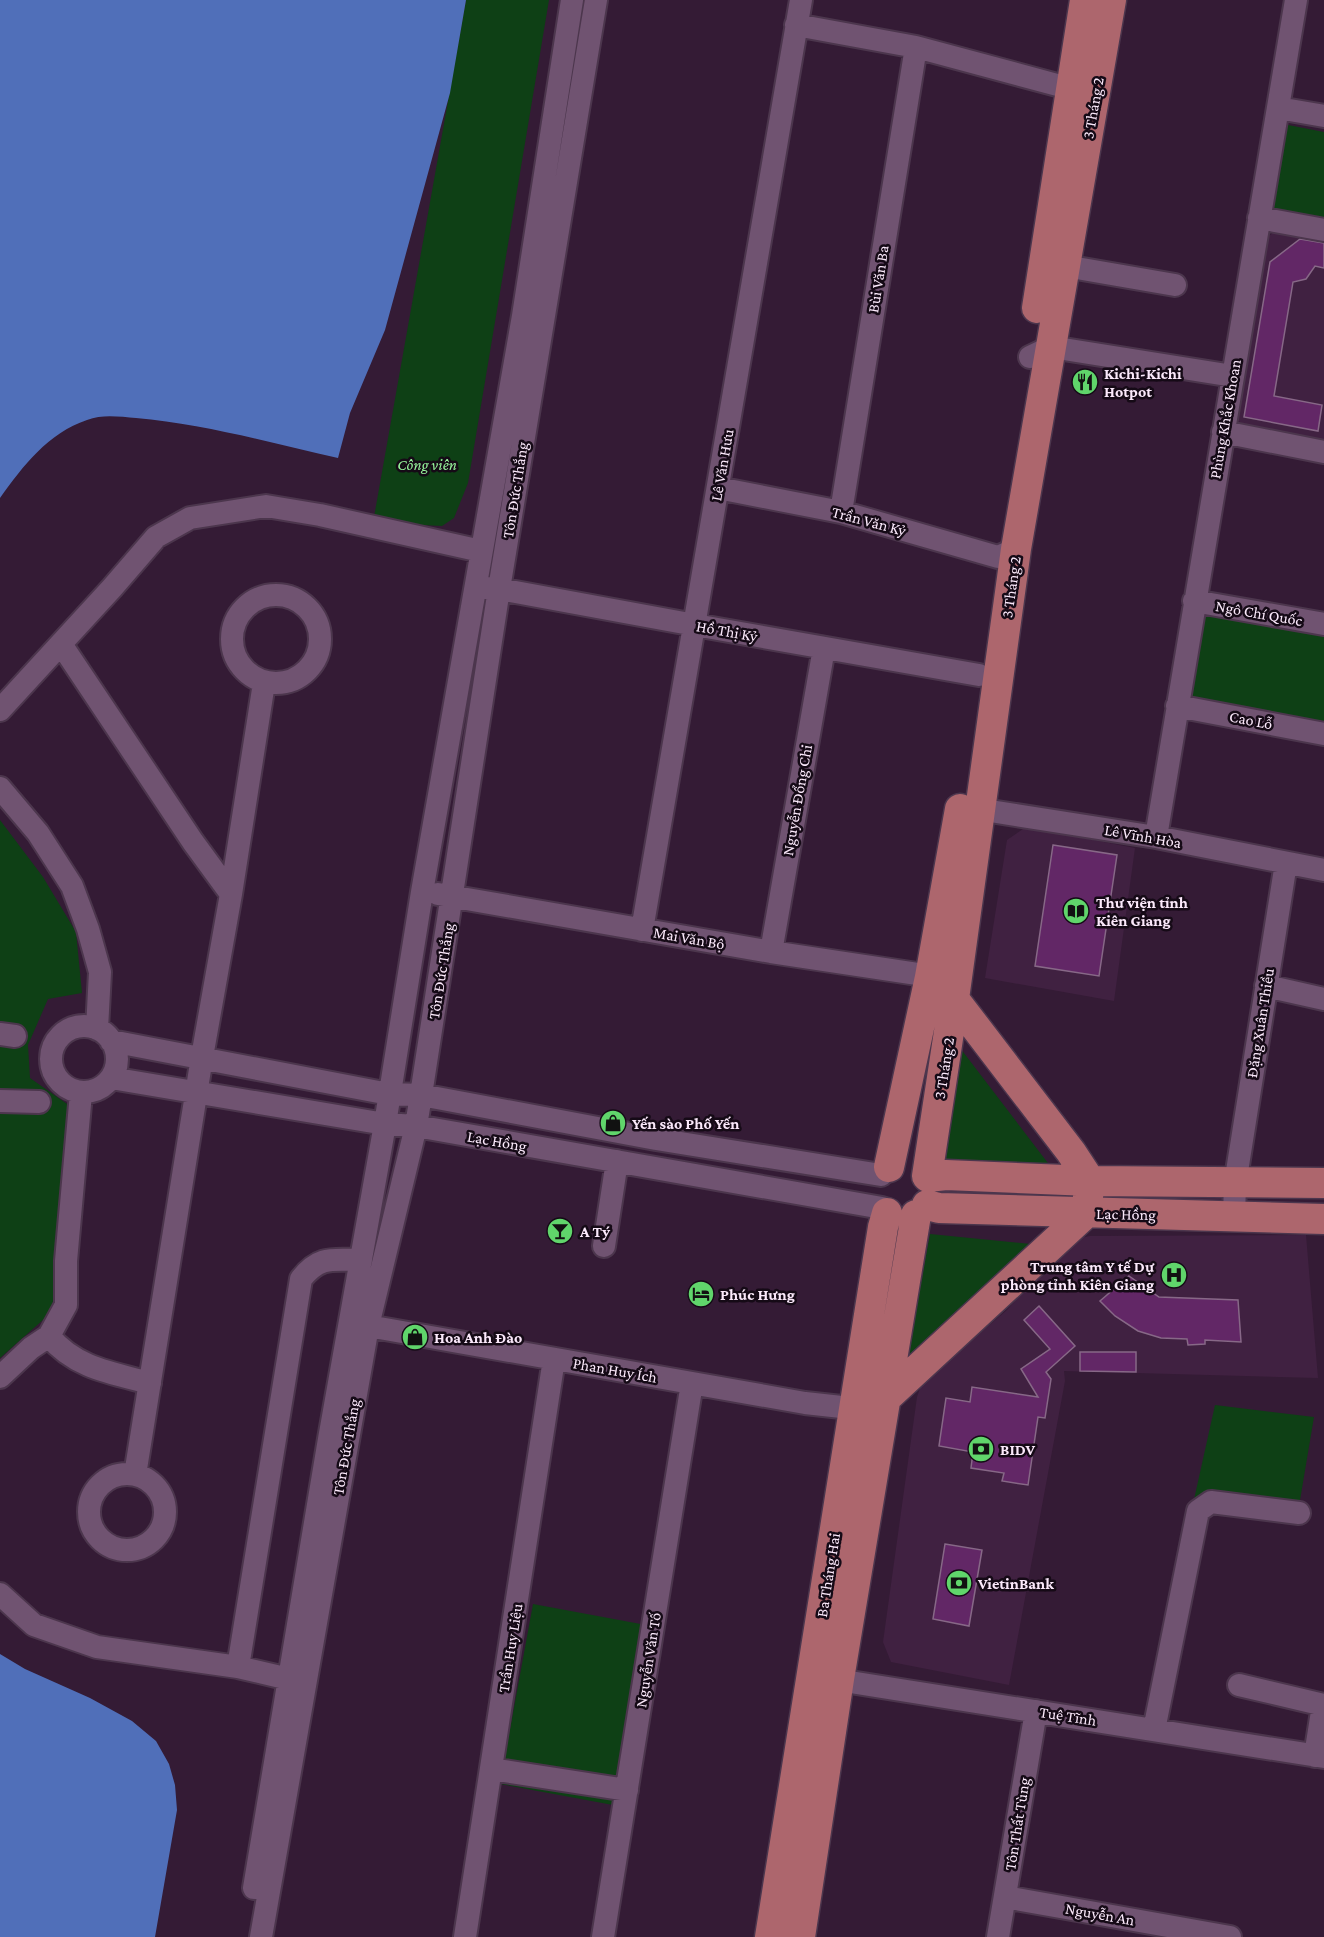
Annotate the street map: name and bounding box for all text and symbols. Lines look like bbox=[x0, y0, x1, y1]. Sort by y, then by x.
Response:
street label: 3 Tháng 2 bbox=[1079, 76, 1108, 140]
street label: Bùi Văn Ba bbox=[864, 244, 892, 314]
street label: Phùng Khắc Khoan bbox=[1206, 358, 1245, 480]
place label: Kichi-Kichi Hotpot bbox=[1104, 365, 1182, 400]
restaurant icon: Kichi-Kichi Hotpot bbox=[1070, 367, 1100, 397]
street label: Lê Văn Hưu bbox=[707, 427, 737, 502]
street label: Tôn Đức Thắng bbox=[499, 440, 532, 540]
park label: Công viên bbox=[397, 456, 457, 474]
street label: Trần Văn Kỷ bbox=[830, 503, 909, 540]
street label: 3 Tháng 2 bbox=[998, 555, 1025, 619]
street label: Ngô Chí Quốc bbox=[1214, 597, 1304, 630]
street label: Hồ Thị Kỷ bbox=[695, 617, 760, 646]
street label: Cao Lỗ bbox=[1228, 707, 1274, 733]
street label: Nguyễn Đổng Chi bbox=[779, 743, 816, 857]
street label: Lê Vĩnh Hòa bbox=[1103, 821, 1183, 851]
place label: Thư viện tỉnh Kiên Giang bbox=[1096, 894, 1188, 929]
library icon: Thư viện tỉnh Kiên Giang bbox=[1061, 896, 1091, 926]
street label: Tôn Đức Thắng bbox=[425, 921, 458, 1021]
street label: Mai Văn Bộ bbox=[652, 923, 726, 954]
street label: Đặng Xuân Thiều bbox=[1243, 966, 1278, 1079]
street label: 3 Tháng 2 bbox=[931, 1036, 958, 1100]
shop icon: Yến sào Phố Yến bbox=[598, 1108, 628, 1138]
place label: Yến sào Phố Yến bbox=[632, 1115, 739, 1132]
street label: Lạc Hồng bbox=[466, 1127, 528, 1156]
street label: Lạc Hồng bbox=[1096, 1205, 1156, 1224]
bar icon: A Tý bbox=[545, 1216, 575, 1246]
place label: A Tý bbox=[579, 1223, 610, 1240]
place label: Trung tâm Y tế Dự phòng tỉnh Kiên Giang bbox=[1001, 1258, 1155, 1293]
hospital icon: Trung tâm Y tế Dự phòng tỉnh Kiên Giang bbox=[1159, 1260, 1189, 1290]
hotel icon: Phúc Hưng bbox=[686, 1279, 716, 1309]
place label: Phúc Hưng bbox=[720, 1286, 795, 1303]
shop icon: Hoa Anh Đào bbox=[400, 1322, 430, 1352]
place label: Hoa Anh Đào bbox=[434, 1329, 522, 1346]
street label: Phan Huy Ích bbox=[572, 1354, 659, 1387]
street label: Tôn Đức Thắng bbox=[329, 1397, 364, 1497]
bank icon: BIDV bbox=[966, 1434, 996, 1464]
place label: BIDV bbox=[1000, 1441, 1036, 1458]
street label: Ba Tháng Hai bbox=[813, 1532, 844, 1619]
bank icon: VietinBank bbox=[944, 1568, 974, 1598]
place label: VietinBank bbox=[977, 1575, 1054, 1592]
street label: Trần Huy Liệu bbox=[495, 1602, 527, 1694]
street label: Nguyễn Văn Tố bbox=[632, 1611, 665, 1709]
street label: Tuệ Tĩnh bbox=[1038, 1703, 1098, 1730]
street label: Tôn Thất Tùng bbox=[1001, 1776, 1034, 1872]
street label: Nguyễn An bbox=[1064, 1900, 1136, 1930]

